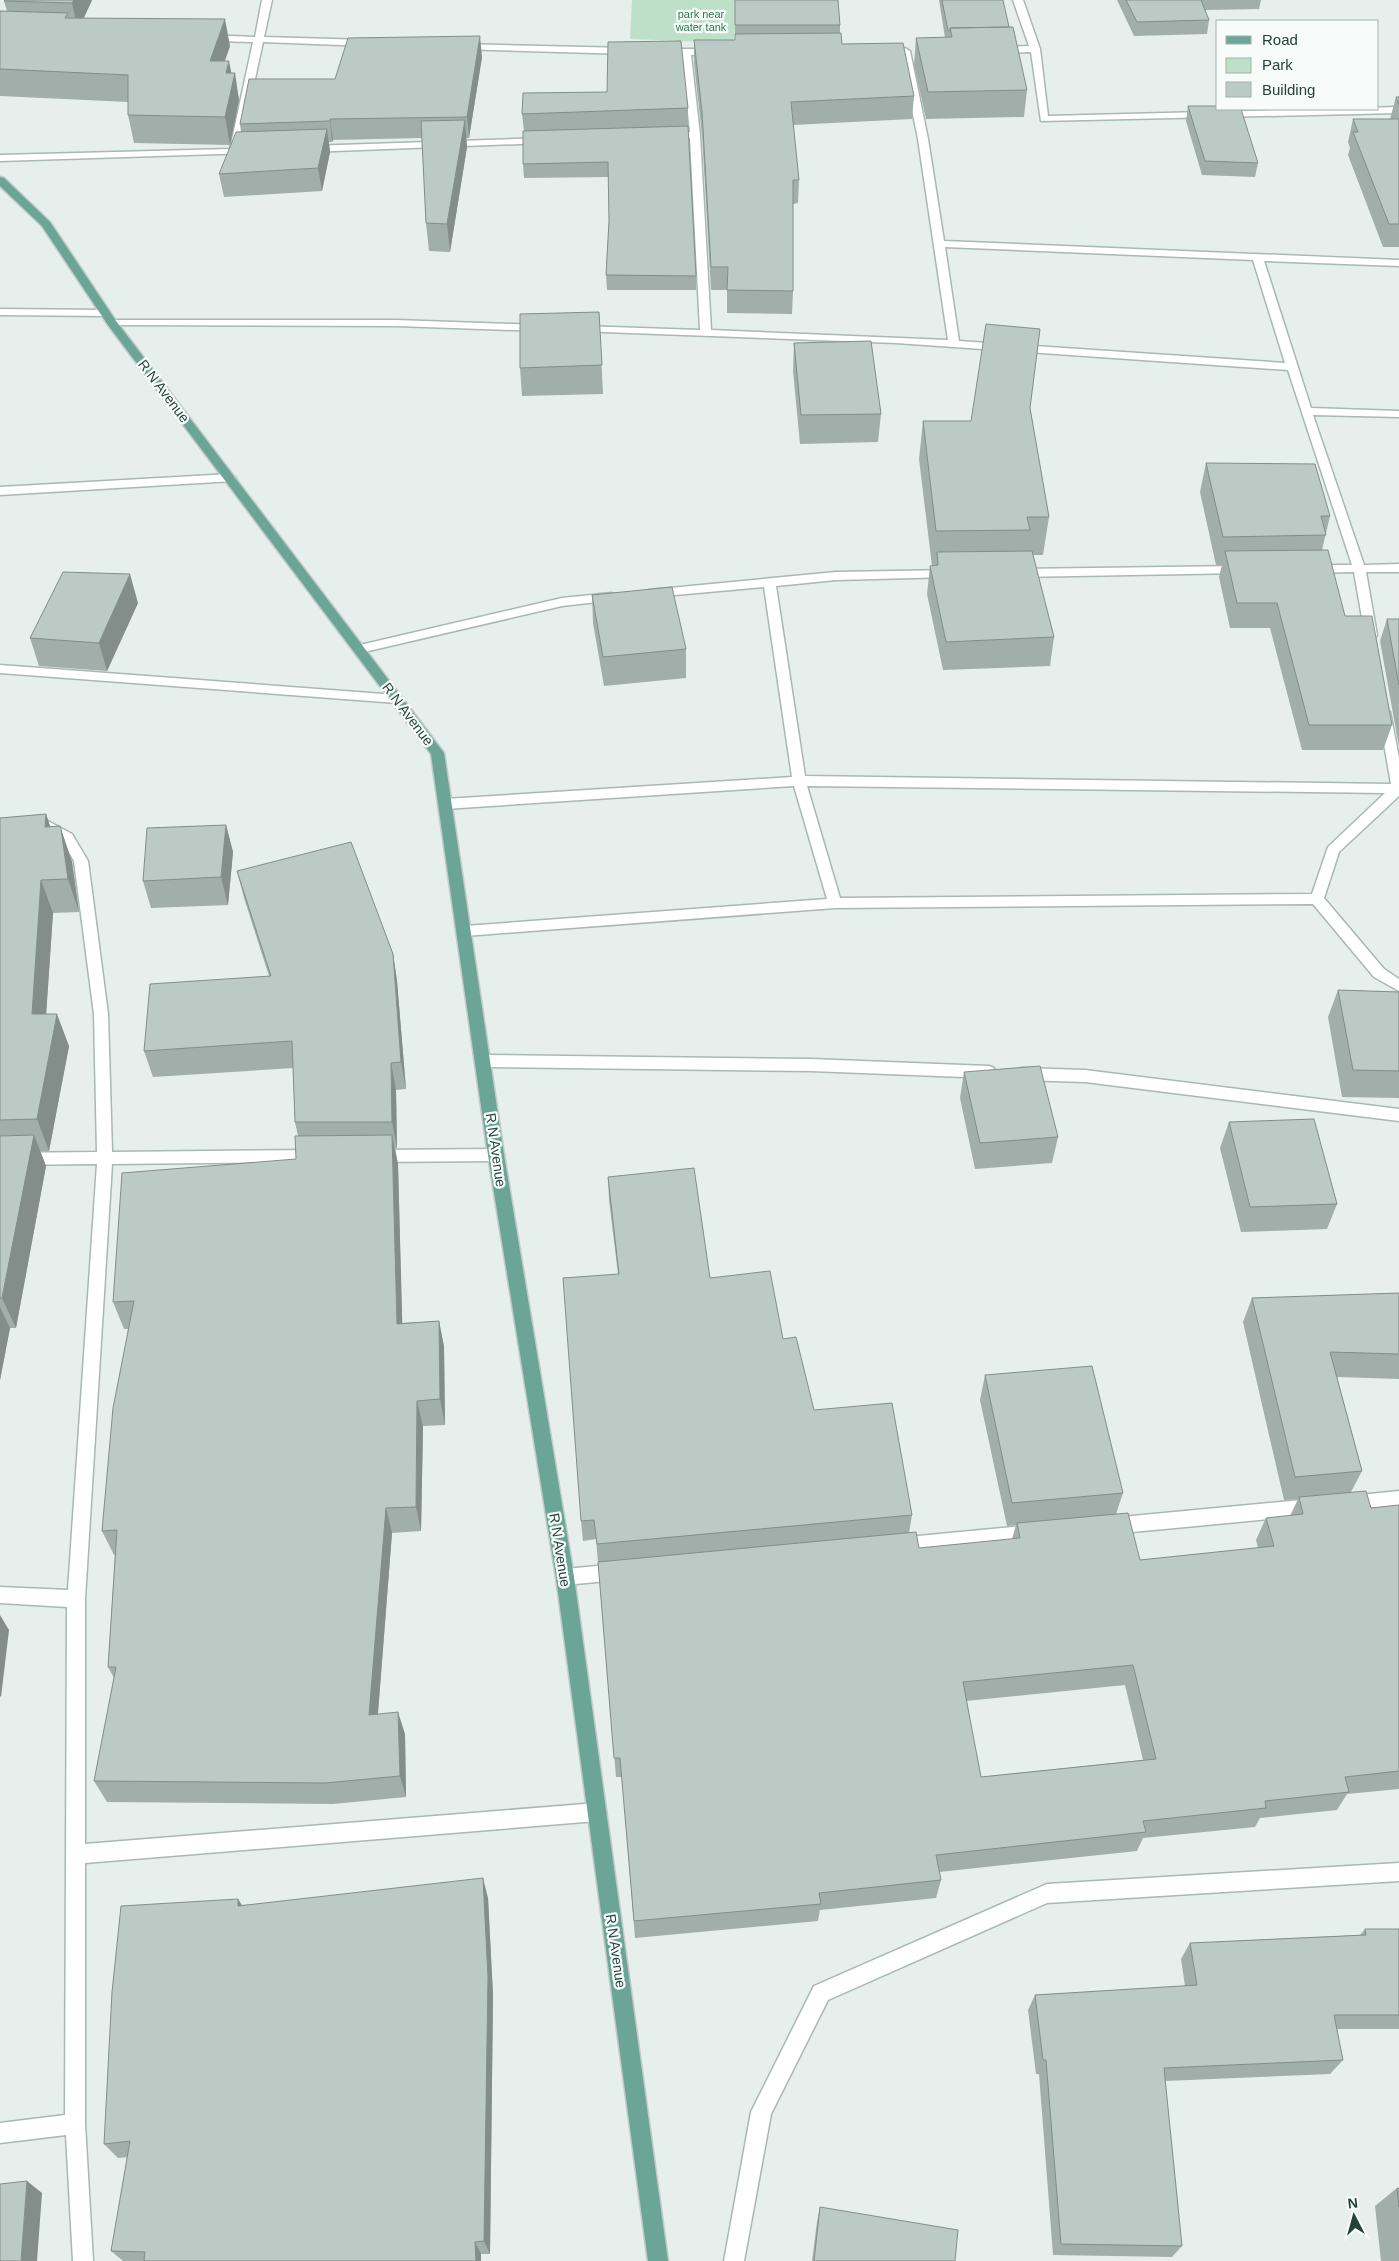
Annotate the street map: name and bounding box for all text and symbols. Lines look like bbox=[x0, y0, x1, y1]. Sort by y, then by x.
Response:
park label: park near water tank bbox=[675, 8, 727, 33]
legend bbox=[1216, 20, 1379, 110]
text: Road bbox=[1262, 31, 1298, 48]
text: Park bbox=[1262, 56, 1293, 73]
text: Building bbox=[1262, 81, 1315, 98]
street label: R N Avenue bbox=[135, 356, 193, 426]
street label: R N Avenue bbox=[379, 679, 437, 749]
street label: R N Avenue bbox=[483, 1112, 509, 1188]
street label: R N Avenue bbox=[546, 1512, 574, 1588]
street label: R N Avenue bbox=[603, 1913, 629, 1989]
north arrow bbox=[1329, 2191, 1379, 2241]
text: N bbox=[1347, 2195, 1359, 2212]

